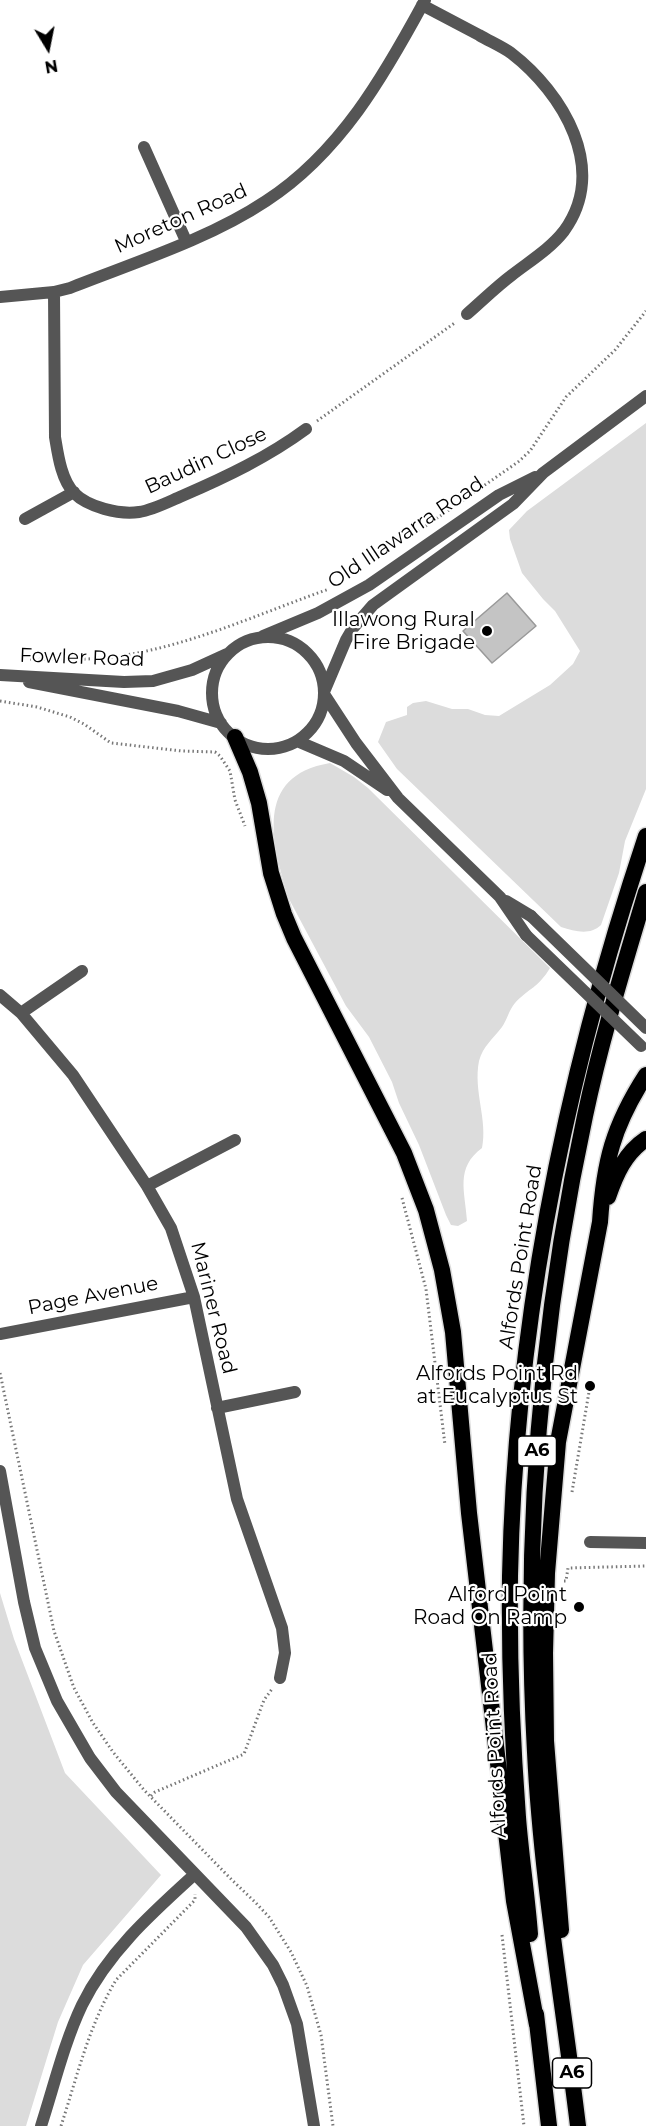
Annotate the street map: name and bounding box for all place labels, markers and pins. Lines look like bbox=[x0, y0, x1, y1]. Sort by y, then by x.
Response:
place label: Illawong Rural Fire Brigade bbox=[332, 608, 475, 655]
marker: Illawong Rural Fire Brigade bbox=[480, 624, 494, 638]
place label: Alfords Point Rd at Eucalyptus St bbox=[416, 1362, 578, 1409]
marker: Alfords Point Rd at Eucalyptus St bbox=[583, 1379, 597, 1393]
place label: Alford Point Road On Ramp bbox=[413, 1583, 567, 1630]
marker: Alford Point Road On Ramp bbox=[572, 1600, 586, 1614]

